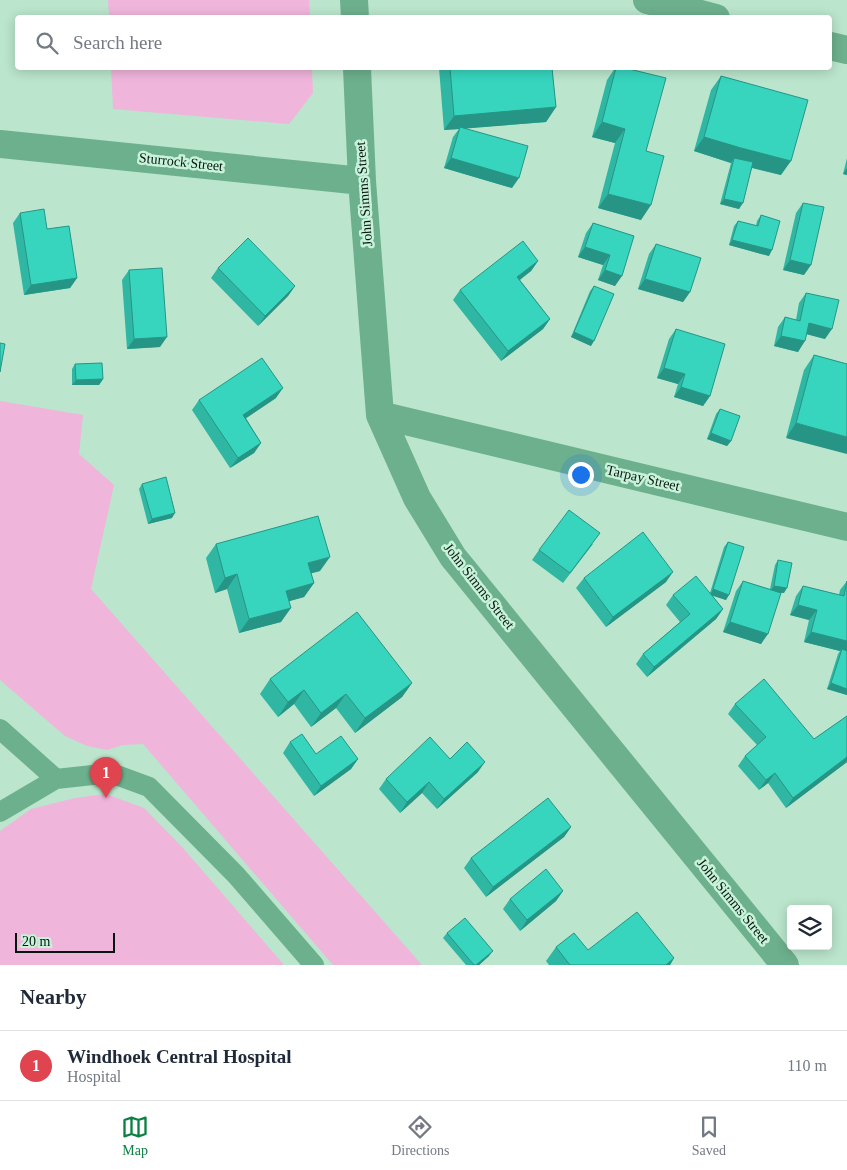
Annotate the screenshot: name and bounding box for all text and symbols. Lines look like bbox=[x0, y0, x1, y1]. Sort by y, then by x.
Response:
search box bbox=[15, 15, 832, 70]
icon: search bbox=[33, 29, 61, 57]
text: Search here bbox=[73, 32, 162, 53]
street label: John Simms Street bbox=[353, 141, 375, 247]
street label: Sturrock Street bbox=[138, 150, 224, 174]
your location bbox=[568, 462, 594, 488]
street label: Tarpay Street bbox=[605, 462, 681, 494]
street label: John Simms Street bbox=[441, 540, 517, 632]
pin: 1 bbox=[90, 757, 122, 798]
street label: John Simms Street bbox=[694, 855, 772, 947]
map controls bbox=[787, 905, 832, 950]
button: layers bbox=[787, 905, 832, 950]
scale bar bbox=[15, 930, 115, 953]
text: 20 m bbox=[22, 934, 50, 949]
text: Nearby bbox=[20, 985, 87, 1009]
text: Windhoek Central Hospital bbox=[67, 1046, 292, 1067]
text: 1 bbox=[32, 1057, 40, 1074]
text: 110 m bbox=[787, 1057, 827, 1074]
text: Hospital bbox=[67, 1068, 121, 1085]
tab: Map bbox=[121, 1113, 149, 1159]
tab: Directions bbox=[391, 1113, 450, 1159]
tab: Saved bbox=[692, 1113, 726, 1159]

